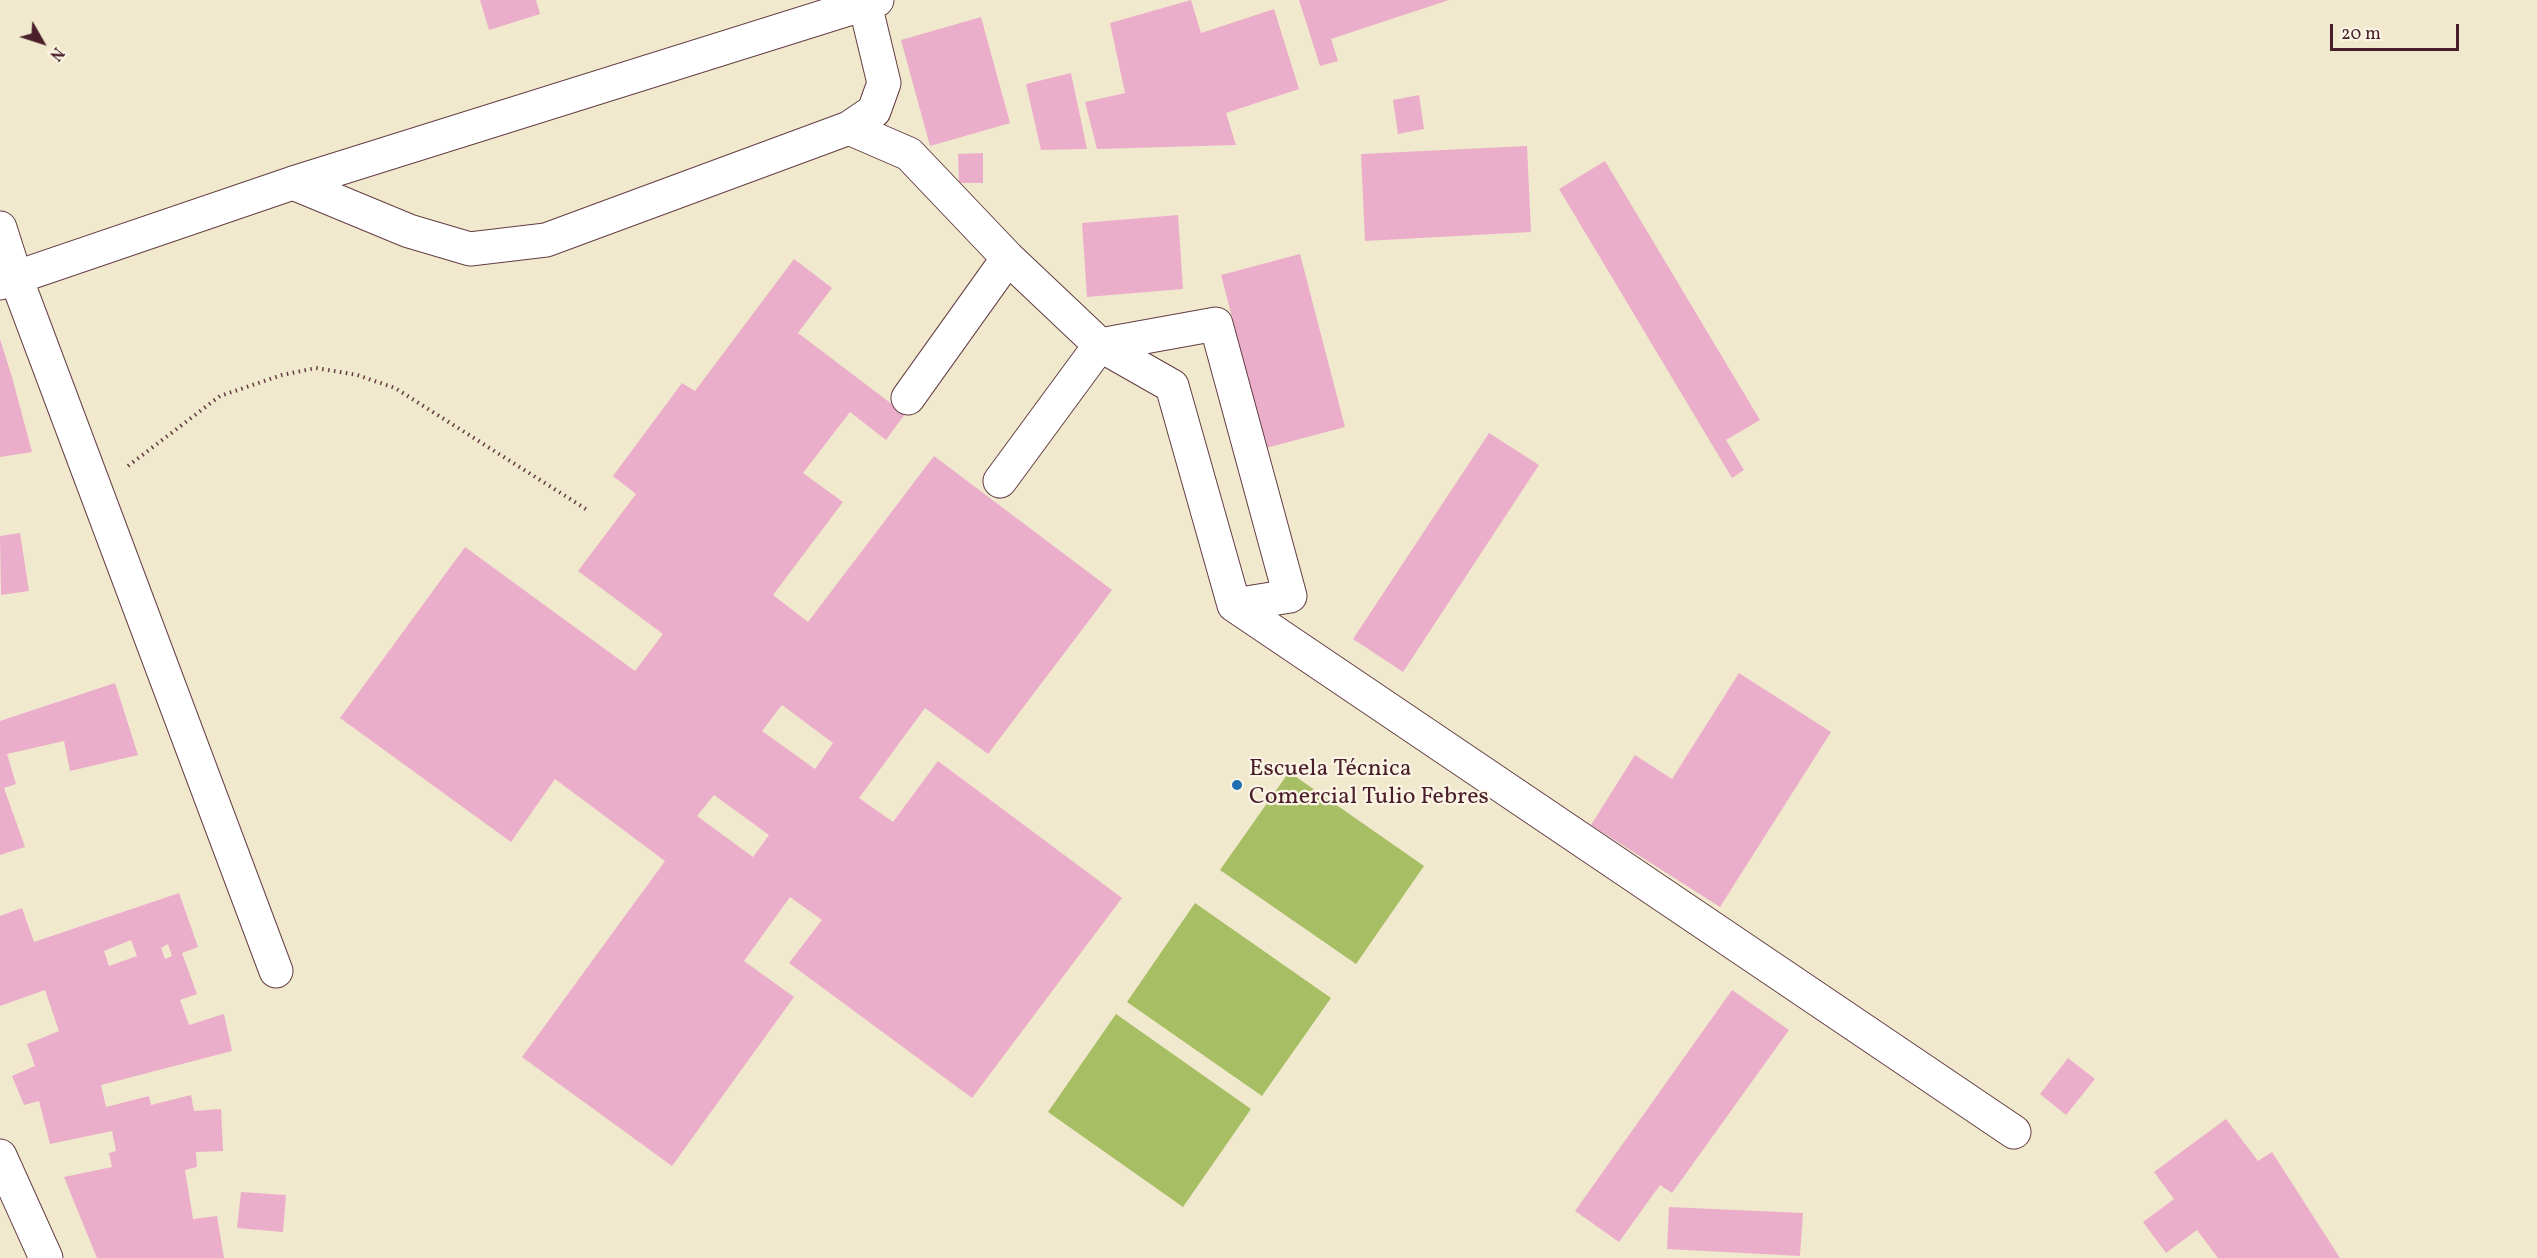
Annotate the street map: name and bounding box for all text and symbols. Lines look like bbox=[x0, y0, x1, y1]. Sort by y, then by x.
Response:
north arrow bbox=[12, 12, 72, 72]
scale bar bbox=[2333, 12, 2462, 50]
text: 20 m bbox=[2341, 22, 2381, 47]
text: N bbox=[44, 42, 68, 65]
place label: Escuela Técnica Comercial Tulio Febres bbox=[1249, 757, 1489, 813]
marker: Escuela Técnica Comercial Tulio Febres bbox=[1230, 778, 1244, 792]

